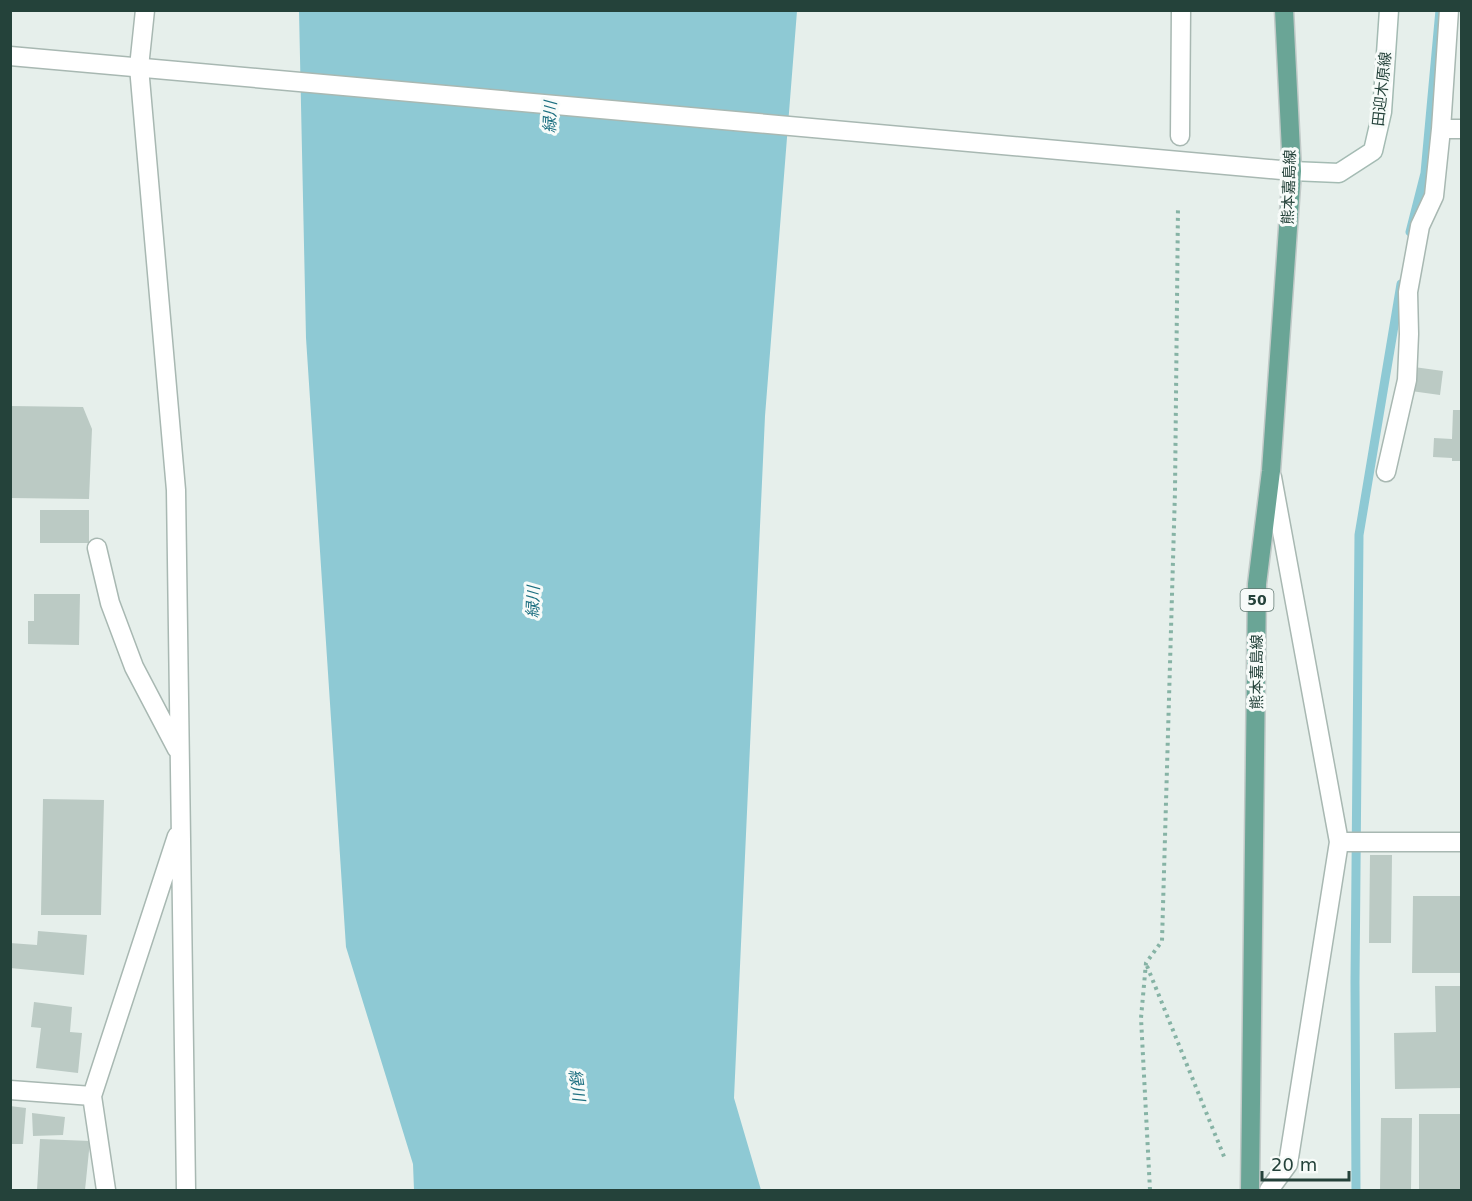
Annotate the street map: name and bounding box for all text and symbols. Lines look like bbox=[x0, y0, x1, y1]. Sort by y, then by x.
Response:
street label: 田迎木原線 bbox=[1369, 51, 1395, 127]
water label: 緑川 bbox=[540, 99, 560, 133]
street label: 熊本嘉島線 bbox=[1279, 149, 1299, 225]
water label: 緑川 bbox=[523, 584, 543, 618]
road number: 50 bbox=[1240, 589, 1274, 611]
street label: 熊本嘉島線 bbox=[1248, 634, 1266, 710]
water label: 緑川 bbox=[565, 1068, 589, 1104]
scale bar bbox=[1262, 1144, 1349, 1182]
text: 20 m bbox=[1271, 1154, 1317, 1175]

